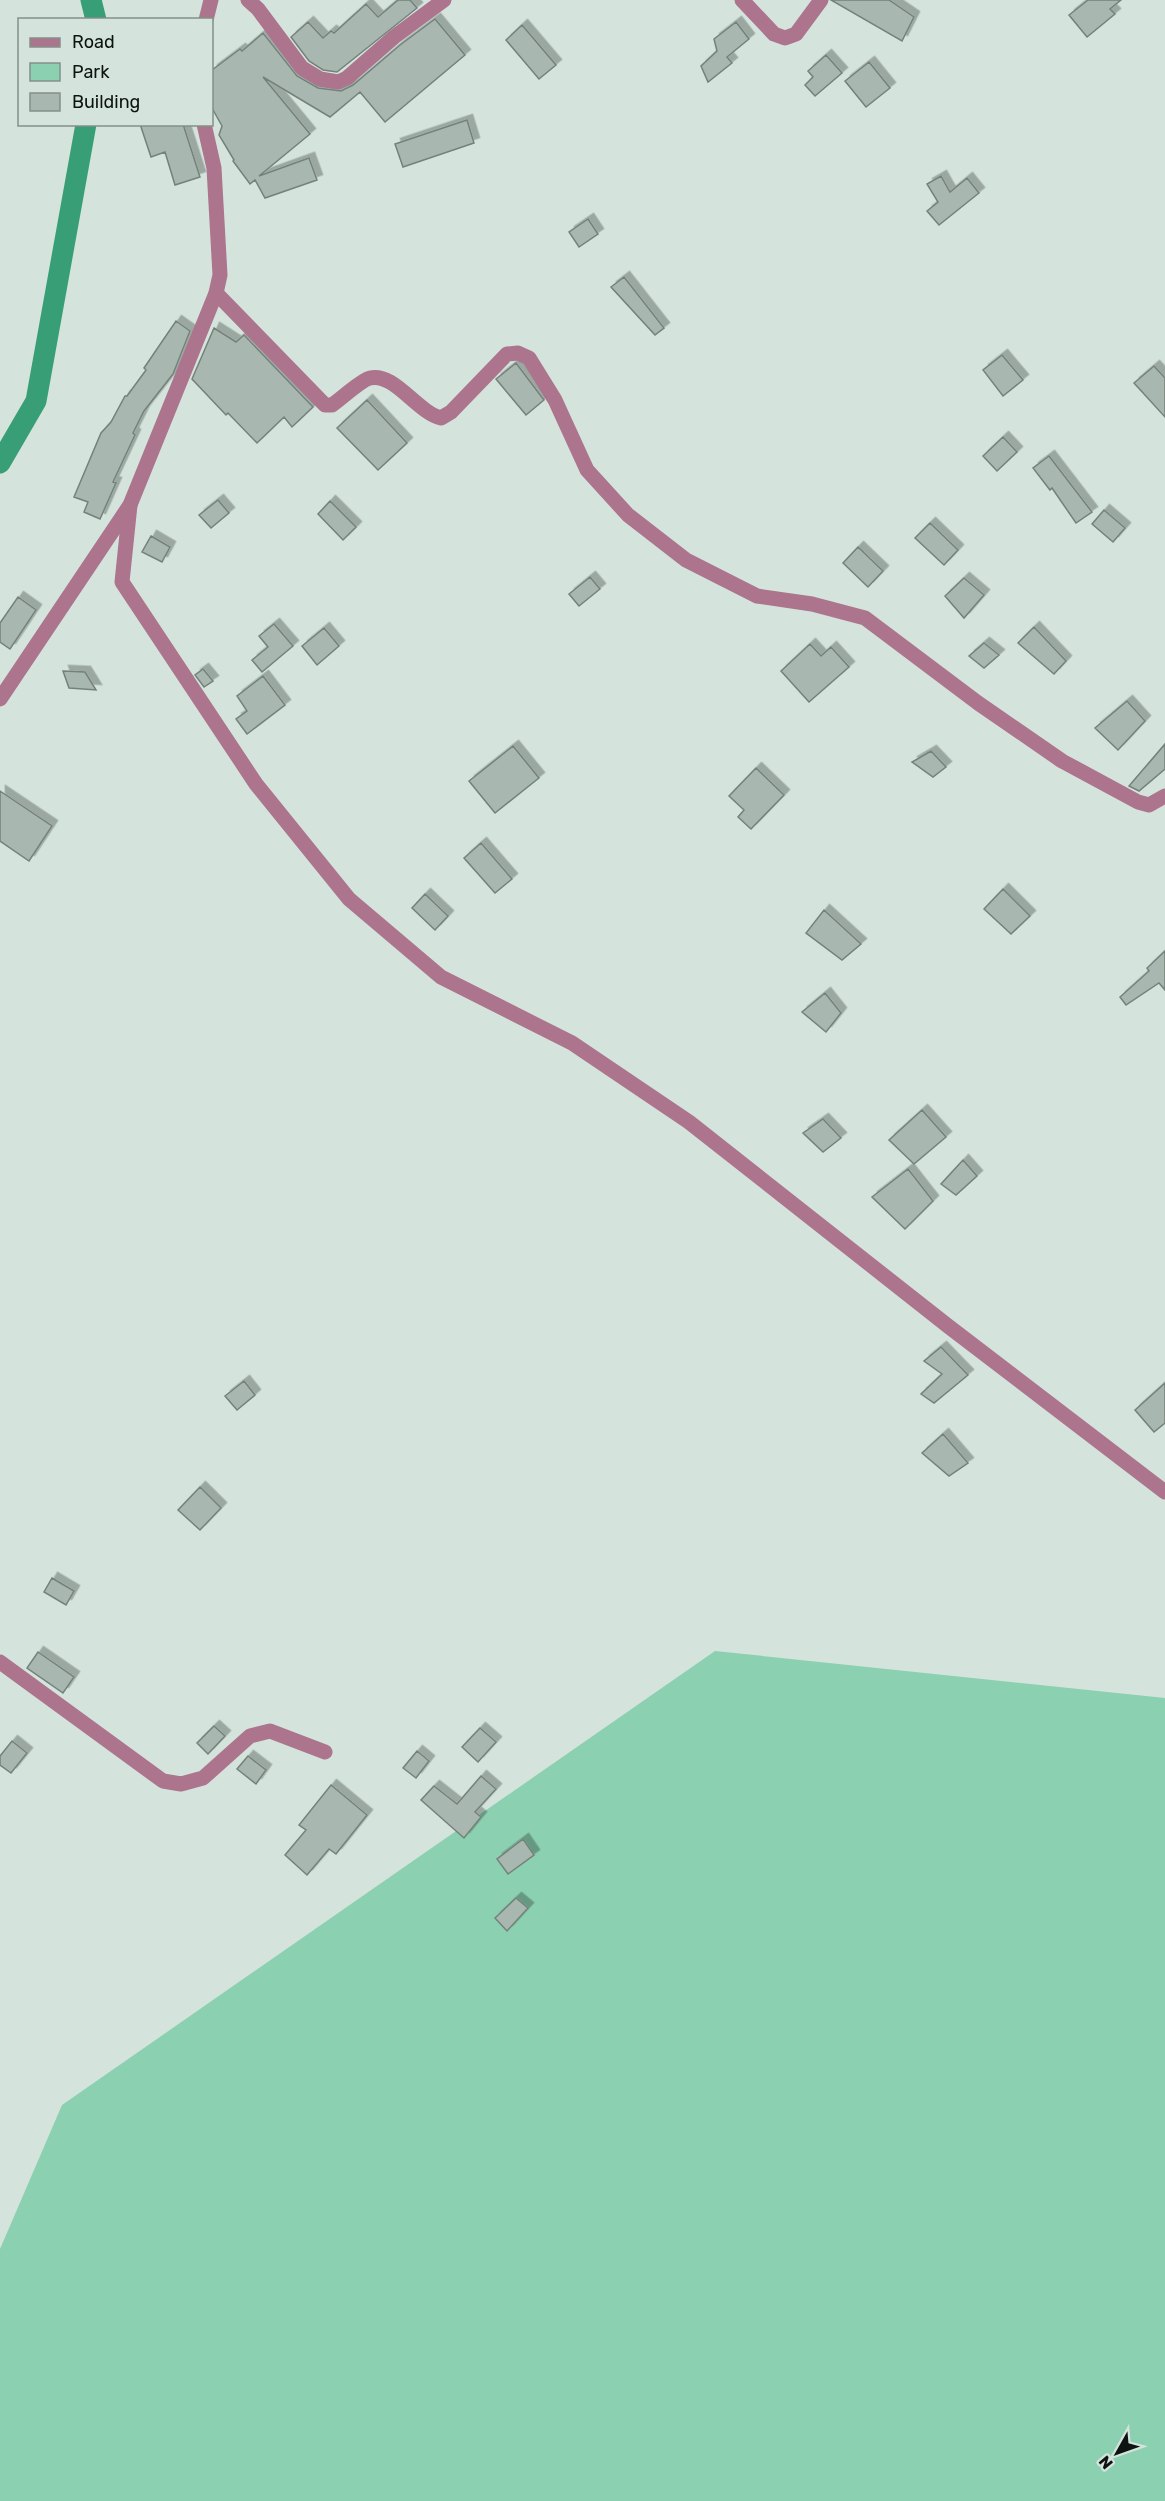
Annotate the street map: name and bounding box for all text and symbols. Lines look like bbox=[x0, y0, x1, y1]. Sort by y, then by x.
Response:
legend bbox=[18, 18, 213, 126]
text: Road bbox=[72, 31, 115, 53]
text: Park bbox=[72, 61, 110, 83]
text: Building bbox=[72, 91, 140, 113]
north arrow bbox=[1087, 2423, 1147, 2483]
text: N bbox=[1095, 2452, 1117, 2473]

